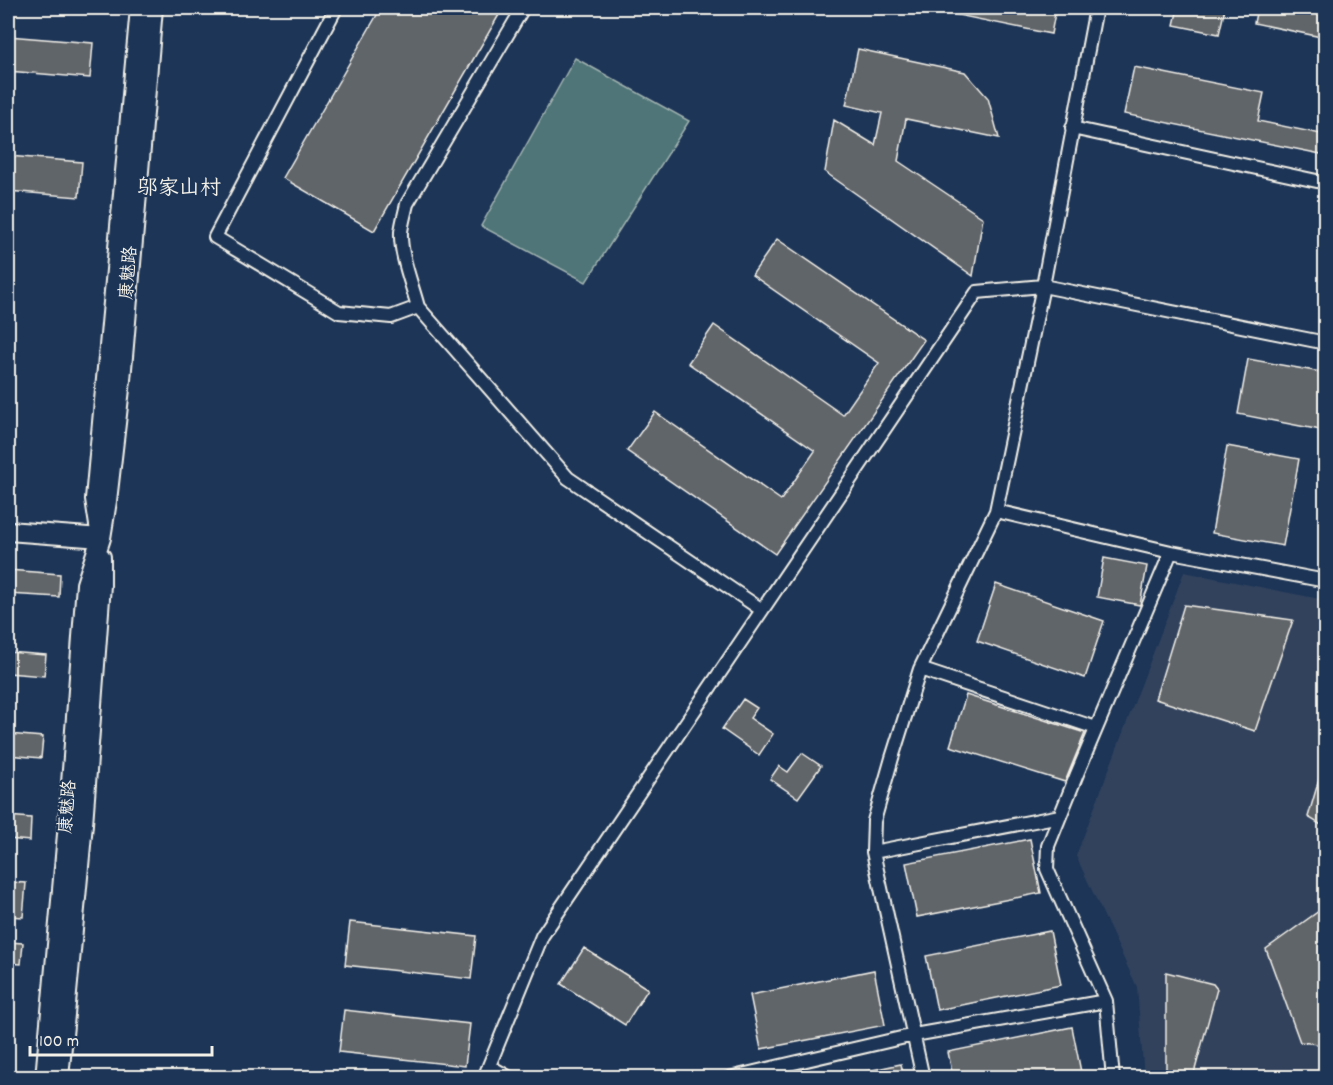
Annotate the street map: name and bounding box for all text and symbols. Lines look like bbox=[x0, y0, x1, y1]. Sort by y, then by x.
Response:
district label: 邬家山村 bbox=[137, 175, 221, 205]
street label: 康魅路 bbox=[115, 245, 145, 301]
street label: 康魅路 bbox=[54, 779, 84, 835]
scale bar bbox=[30, 1019, 212, 1057]
text: 100 m bbox=[39, 1030, 79, 1055]

